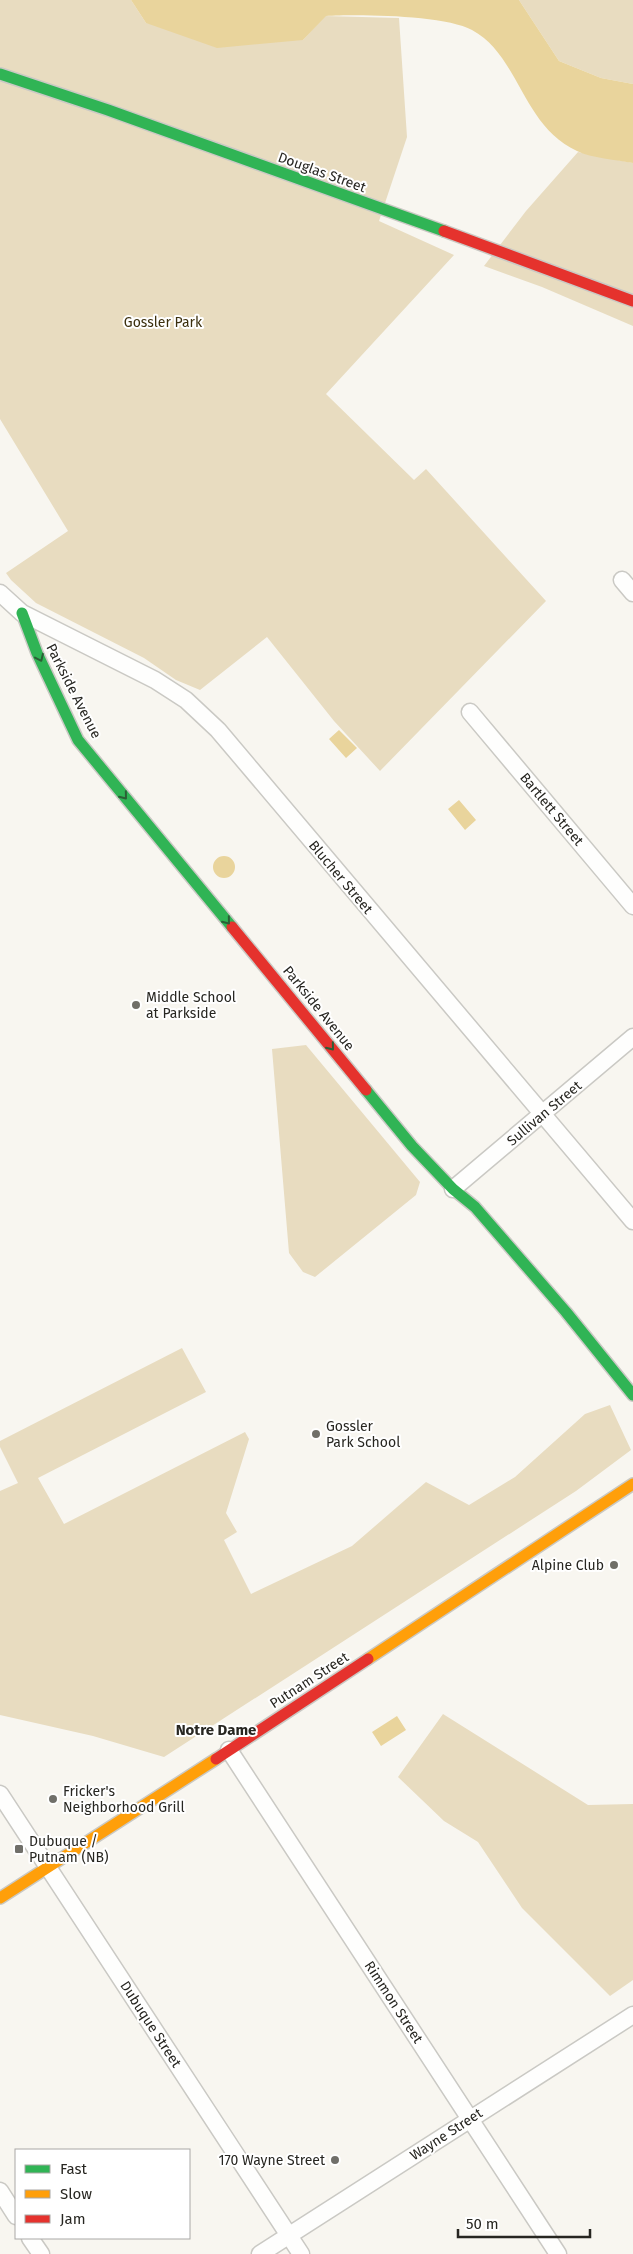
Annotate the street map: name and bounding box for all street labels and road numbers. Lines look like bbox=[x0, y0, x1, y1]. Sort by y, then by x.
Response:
street label: Douglas Street bbox=[276, 149, 369, 197]
street label: Parkside Avenue bbox=[42, 641, 105, 741]
street label: Bartlett Street bbox=[516, 769, 588, 850]
street label: Blucher Street bbox=[305, 837, 377, 918]
street label: Parkside Avenue bbox=[279, 962, 358, 1054]
street label: Sullivan Street bbox=[504, 1077, 586, 1149]
street label: Putnam Street bbox=[267, 1648, 353, 1712]
street label: Rimmon Street bbox=[361, 1958, 427, 2047]
street label: Dubuque Street bbox=[116, 1978, 185, 2071]
street label: Wayne Street bbox=[407, 2104, 486, 2164]

